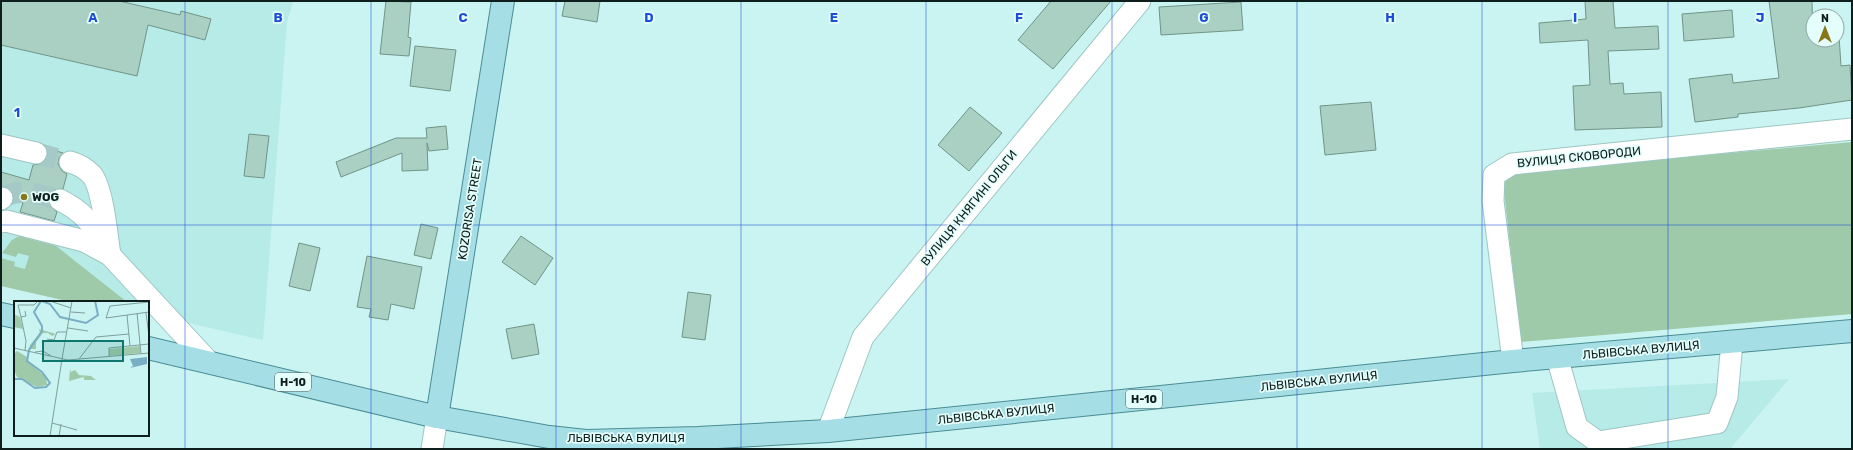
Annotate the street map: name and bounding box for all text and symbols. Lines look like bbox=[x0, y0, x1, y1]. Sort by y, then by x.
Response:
north arrow bbox=[1805, 8, 1845, 48]
text: A bbox=[88, 10, 98, 25]
text: B bbox=[273, 10, 283, 25]
text: C bbox=[458, 10, 468, 25]
text: D bbox=[644, 10, 654, 25]
text: E bbox=[830, 10, 838, 25]
text: F bbox=[1015, 10, 1023, 25]
text: G bbox=[1199, 10, 1209, 25]
text: H bbox=[1385, 10, 1395, 25]
text: I bbox=[1573, 10, 1577, 25]
text: J bbox=[1756, 10, 1764, 25]
text: N bbox=[1821, 12, 1829, 25]
text: 1 bbox=[14, 105, 20, 120]
street label: ВУЛИЦЯ СКОВОРОДИ bbox=[1516, 144, 1642, 170]
street label: ВУЛИЦЯ КНЯГИНІ ОЛЬГИ bbox=[918, 147, 1020, 269]
street label: KOZORISA STREET bbox=[455, 157, 485, 261]
place label: WOG bbox=[32, 190, 59, 204]
marker: WOG bbox=[19, 192, 29, 202]
inset map bbox=[14, 301, 149, 436]
street label: ЛЬВІВСЬКА ВУЛИЦЯ bbox=[1582, 338, 1700, 362]
street label: ЛЬВІВСЬКА ВУЛИЦЯ bbox=[1260, 368, 1378, 394]
road number: Н-10 bbox=[275, 373, 311, 391]
road number: Н-10 bbox=[1126, 390, 1162, 408]
street label: ЛЬВІВСЬКА ВУЛИЦЯ bbox=[937, 401, 1055, 427]
street label: ЛЬВІВСЬКА ВУЛИЦЯ bbox=[567, 431, 685, 445]

